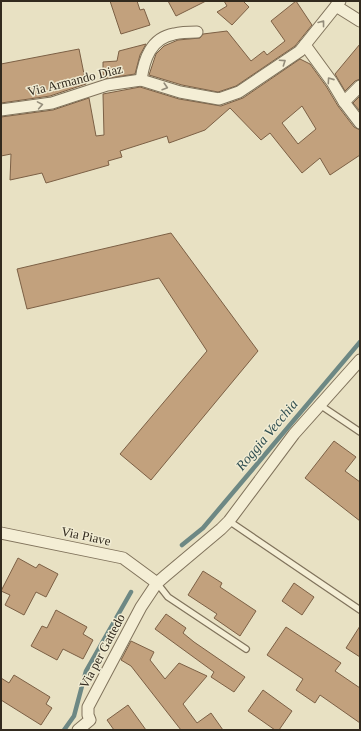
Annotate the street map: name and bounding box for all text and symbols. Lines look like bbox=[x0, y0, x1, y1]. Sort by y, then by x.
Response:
one-way arrow bbox=[318, 21, 325, 28]
one-way arrow bbox=[279, 60, 286, 67]
street label: Via Armando Diaz bbox=[26, 61, 124, 99]
one-way arrow bbox=[328, 77, 335, 84]
one-way arrow bbox=[161, 82, 168, 91]
one-way arrow bbox=[37, 101, 43, 110]
water label: Roggia Vecchia bbox=[232, 397, 301, 474]
street label: Via Piave bbox=[60, 523, 112, 549]
street label: Via per Gattedo bbox=[76, 611, 128, 691]

